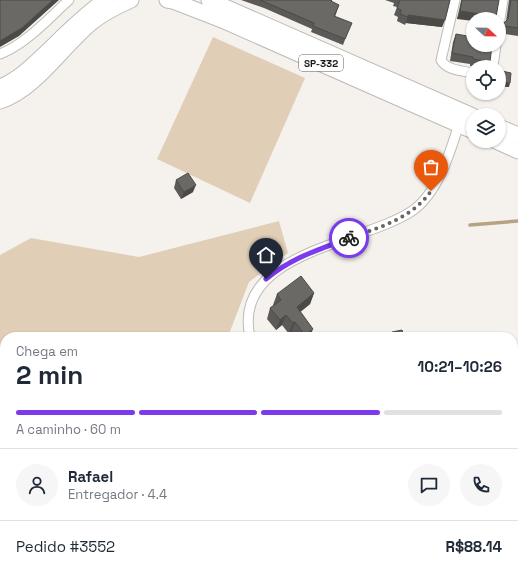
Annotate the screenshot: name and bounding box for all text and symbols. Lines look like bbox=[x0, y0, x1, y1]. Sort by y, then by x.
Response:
north arrow bbox=[466, 12, 506, 52]
map controls bbox=[466, 12, 506, 148]
road number: SP-332 bbox=[299, 55, 343, 71]
button: locate bbox=[466, 60, 506, 100]
button: layers bbox=[466, 108, 506, 148]
pin bbox=[414, 150, 448, 191]
icon: bag bbox=[420, 156, 442, 178]
courier bbox=[329, 218, 369, 258]
icon: bike bbox=[338, 227, 360, 249]
pin bbox=[249, 238, 283, 279]
icon: home bbox=[255, 244, 277, 266]
text: Chega em bbox=[16, 343, 78, 360]
text: 10:21–10:26 bbox=[417, 357, 502, 376]
text: 2 min bbox=[16, 358, 83, 392]
text: A caminho · 60 m bbox=[16, 421, 121, 438]
button: person bbox=[16, 464, 58, 506]
button: chat bbox=[408, 464, 450, 506]
button: phone bbox=[460, 464, 502, 506]
text: Rafael bbox=[68, 467, 113, 486]
text: Entregador · 4.4 bbox=[68, 486, 167, 503]
text: Pedido #3552 bbox=[16, 537, 115, 556]
text: R$88.14 bbox=[445, 537, 502, 556]

